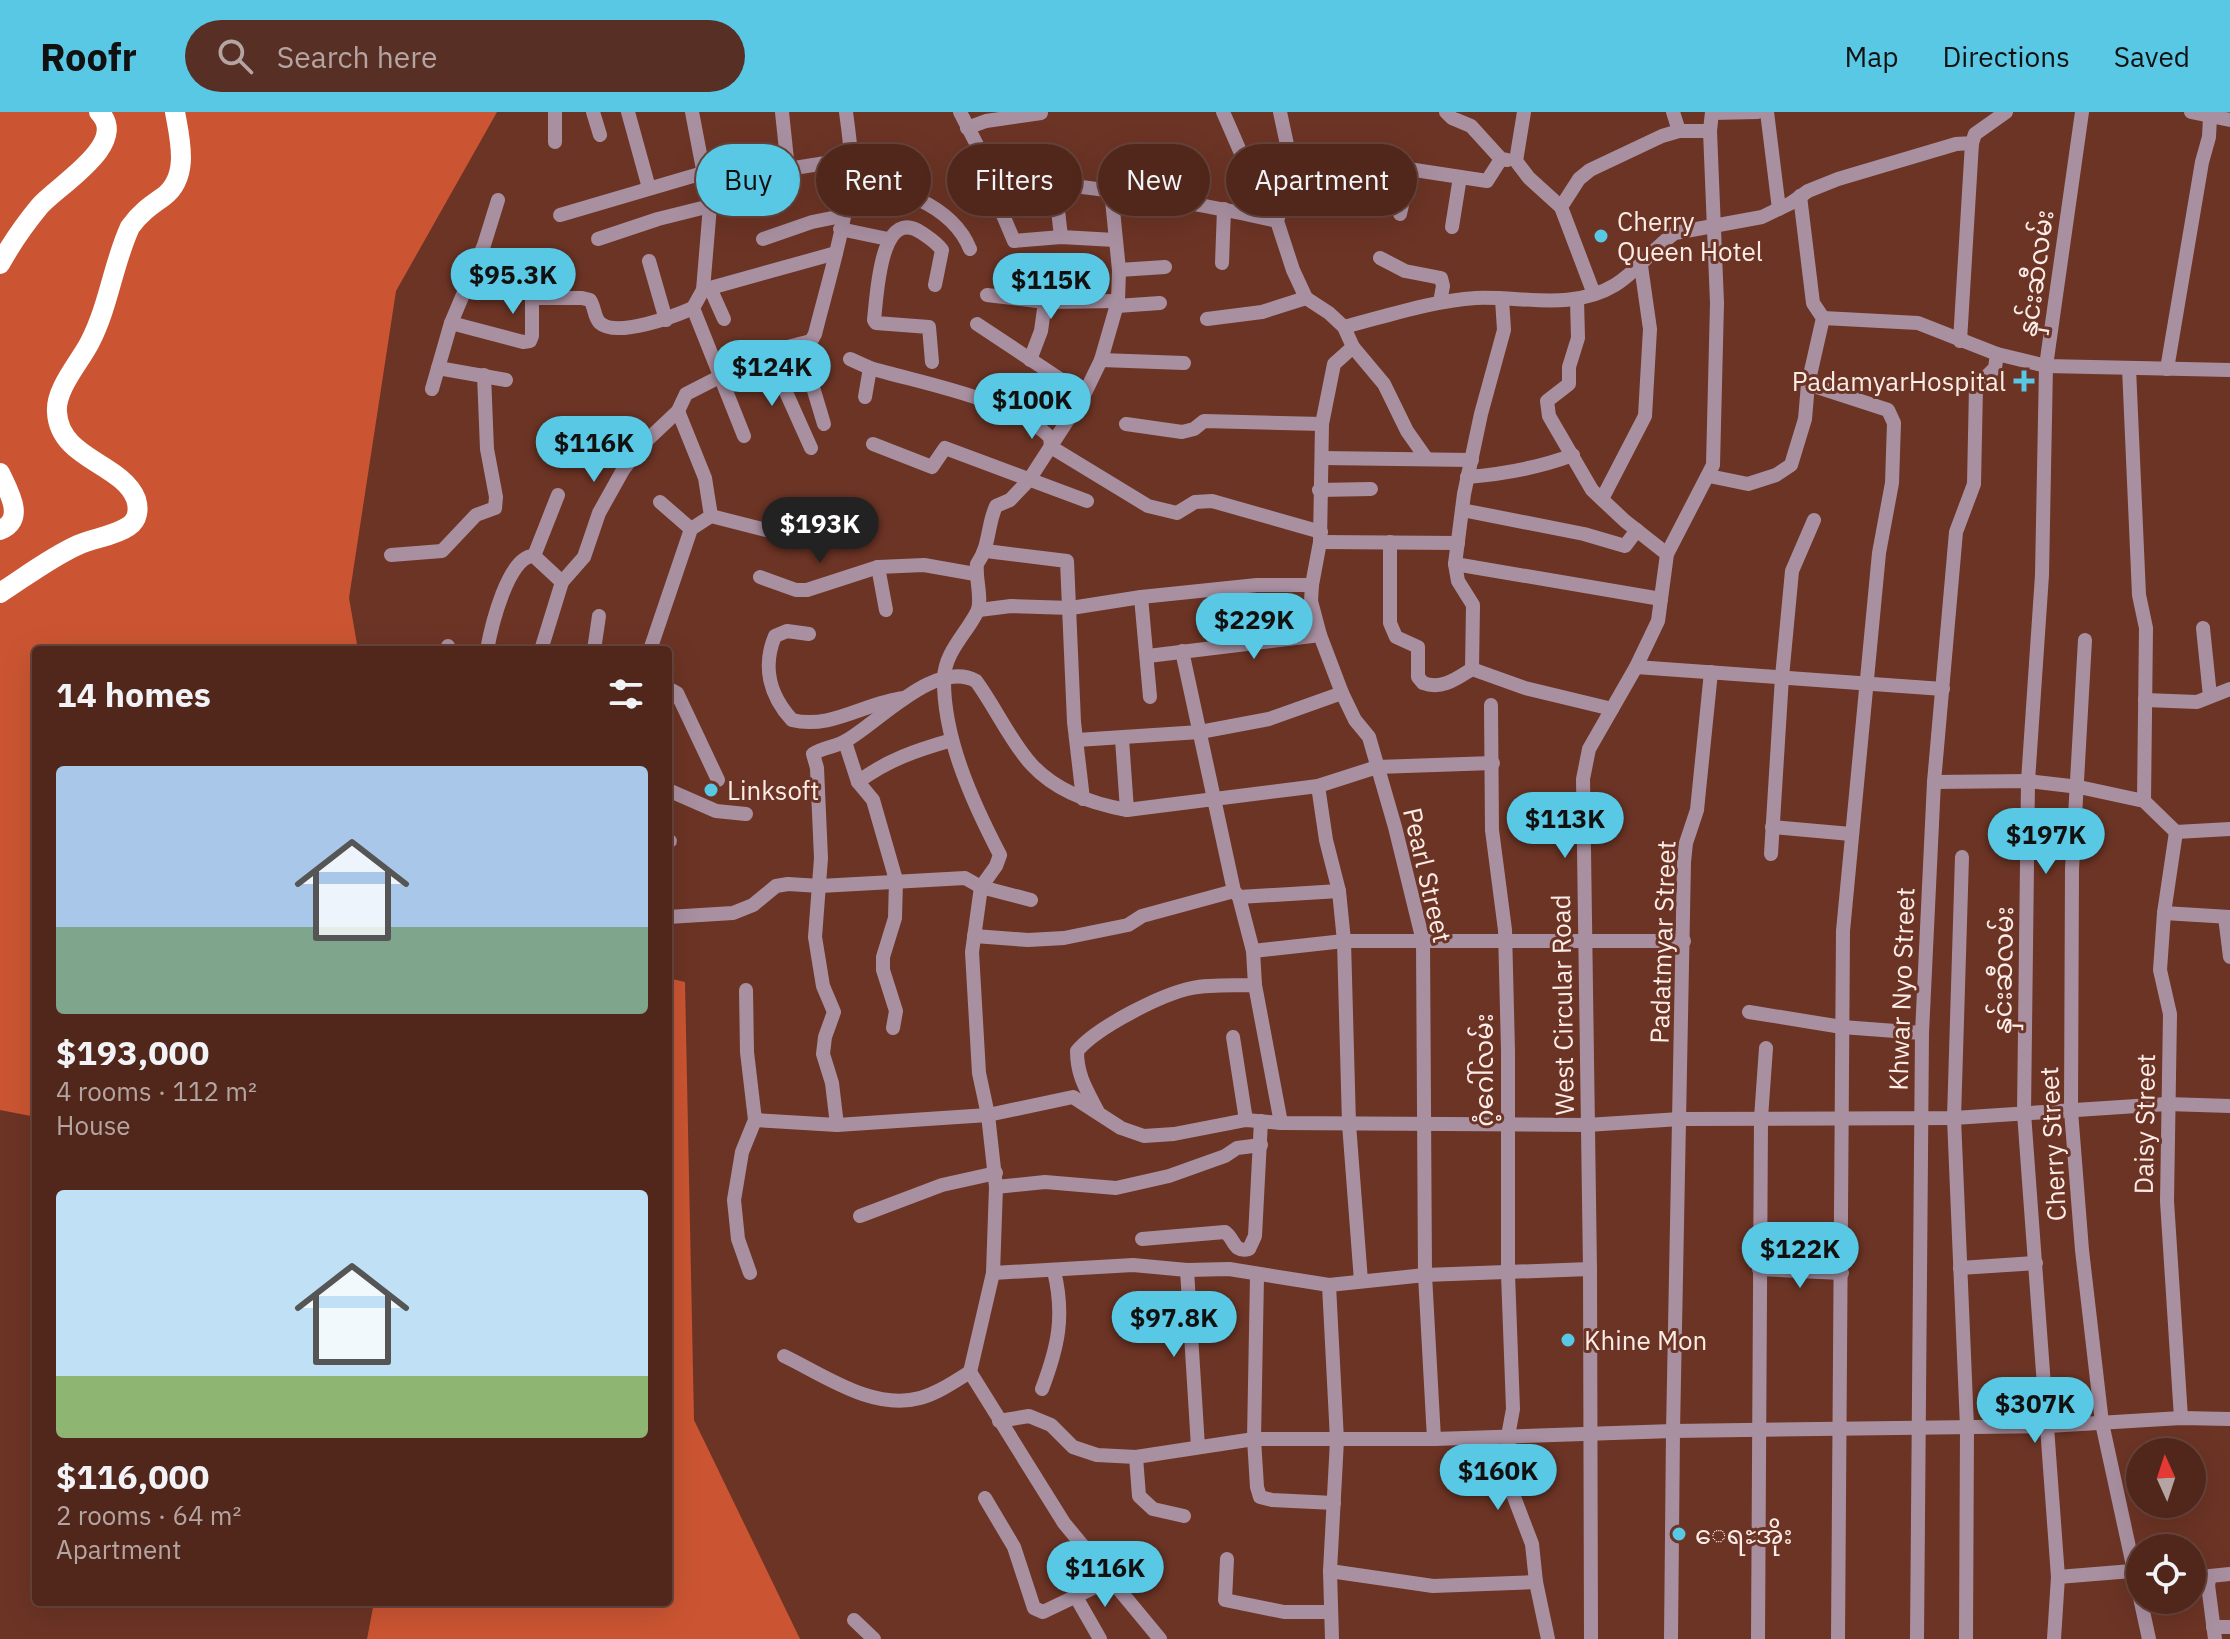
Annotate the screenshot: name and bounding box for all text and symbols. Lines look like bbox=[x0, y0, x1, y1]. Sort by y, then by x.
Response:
search box bbox=[185, 20, 745, 92]
text: Roofr bbox=[40, 32, 137, 81]
icon: search bbox=[213, 34, 257, 78]
text: Search here bbox=[277, 37, 438, 76]
text: Map bbox=[1844, 38, 1898, 75]
text: Directions bbox=[1942, 38, 2070, 75]
text: Saved bbox=[2114, 38, 2190, 75]
chip: Buy bbox=[696, 144, 800, 216]
chip: Rent bbox=[816, 144, 931, 216]
chip: Filters bbox=[947, 144, 1082, 216]
chip: New bbox=[1098, 144, 1210, 216]
chip: Apartment bbox=[1226, 144, 1417, 216]
place label: Cherry Queen Hotel bbox=[1617, 204, 1763, 268]
street label: နှင်းဆီလမ်း bbox=[2009, 208, 2066, 339]
marker: Cherry Queen Hotel bbox=[1592, 227, 1610, 245]
pin: $95.3K bbox=[448, 248, 578, 316]
pin: $115K bbox=[995, 253, 1107, 321]
text: $95.3K bbox=[469, 257, 557, 291]
text: $115K bbox=[1011, 262, 1091, 296]
pin: $124K bbox=[716, 340, 828, 408]
text: $124K bbox=[732, 349, 812, 383]
place label: PadamyarHospital bbox=[1792, 364, 2006, 398]
marker: PadamyarHospital bbox=[2013, 370, 2035, 392]
pin: $100K bbox=[976, 373, 1088, 441]
text: $100K bbox=[992, 382, 1072, 416]
pin: $116K bbox=[538, 416, 650, 484]
text: $116K bbox=[554, 425, 634, 459]
pin: $193K bbox=[764, 497, 876, 565]
text: $193K bbox=[780, 506, 860, 540]
pin: $229K bbox=[1198, 593, 1310, 661]
text: $229K bbox=[1214, 602, 1294, 636]
text: 14 homes bbox=[56, 672, 211, 716]
icon: filters bbox=[604, 672, 648, 716]
place label: Linksoft bbox=[727, 773, 819, 807]
marker: Linksoft bbox=[702, 781, 720, 799]
pin: $113K bbox=[1509, 792, 1621, 860]
text: $113K bbox=[1525, 801, 1605, 835]
street label: Pearl Street bbox=[1396, 804, 1460, 946]
pin: $197K bbox=[1990, 808, 2102, 876]
text: $197K bbox=[2006, 817, 2086, 851]
icon: home bbox=[280, 818, 424, 962]
street label: Padatmyar Street bbox=[1641, 840, 1683, 1044]
street label: Khwar Nyo Street bbox=[1880, 887, 1922, 1091]
street label: West Circular Road bbox=[1543, 894, 1581, 1116]
street label: နှင်းဆီလမ်း bbox=[1984, 906, 2025, 1034]
street label: ဂံ့ဂေါ်လမ်း bbox=[1466, 1013, 1502, 1127]
text: $193,000 bbox=[56, 1030, 209, 1074]
street label: Daisy Street bbox=[2126, 1053, 2162, 1195]
street label: Cherry Street bbox=[2031, 1066, 2073, 1222]
text: 4 rooms · 112 m² bbox=[56, 1074, 257, 1108]
text: House bbox=[56, 1108, 131, 1142]
pin: $122K bbox=[1744, 1222, 1856, 1290]
text: $122K bbox=[1760, 1231, 1840, 1265]
icon: home bbox=[280, 1242, 424, 1386]
pin: $97.8K bbox=[1109, 1291, 1239, 1359]
text: $97.8K bbox=[1130, 1300, 1218, 1334]
place label: Khine Mon bbox=[1584, 1323, 1707, 1357]
marker: Khine Mon bbox=[1559, 1331, 1577, 1349]
pin: $307K bbox=[1979, 1377, 2091, 1445]
text: $307K bbox=[1995, 1386, 2075, 1420]
north arrow bbox=[2126, 1438, 2206, 1518]
map controls bbox=[2126, 1438, 2206, 1614]
pin: $160K bbox=[1442, 1444, 1554, 1512]
text: $160K bbox=[1458, 1453, 1538, 1487]
text: $116,000 bbox=[56, 1454, 209, 1498]
text: 2 rooms · 64 m² bbox=[56, 1498, 241, 1532]
place label: ေရႊအိုး bbox=[1695, 1517, 1792, 1556]
marker: ေရႊအိုး bbox=[1670, 1525, 1688, 1543]
text: Apartment bbox=[56, 1532, 181, 1566]
button: locate bbox=[2126, 1534, 2206, 1614]
pin: $116K bbox=[1049, 1541, 1161, 1609]
text: $116K bbox=[1065, 1550, 1145, 1584]

